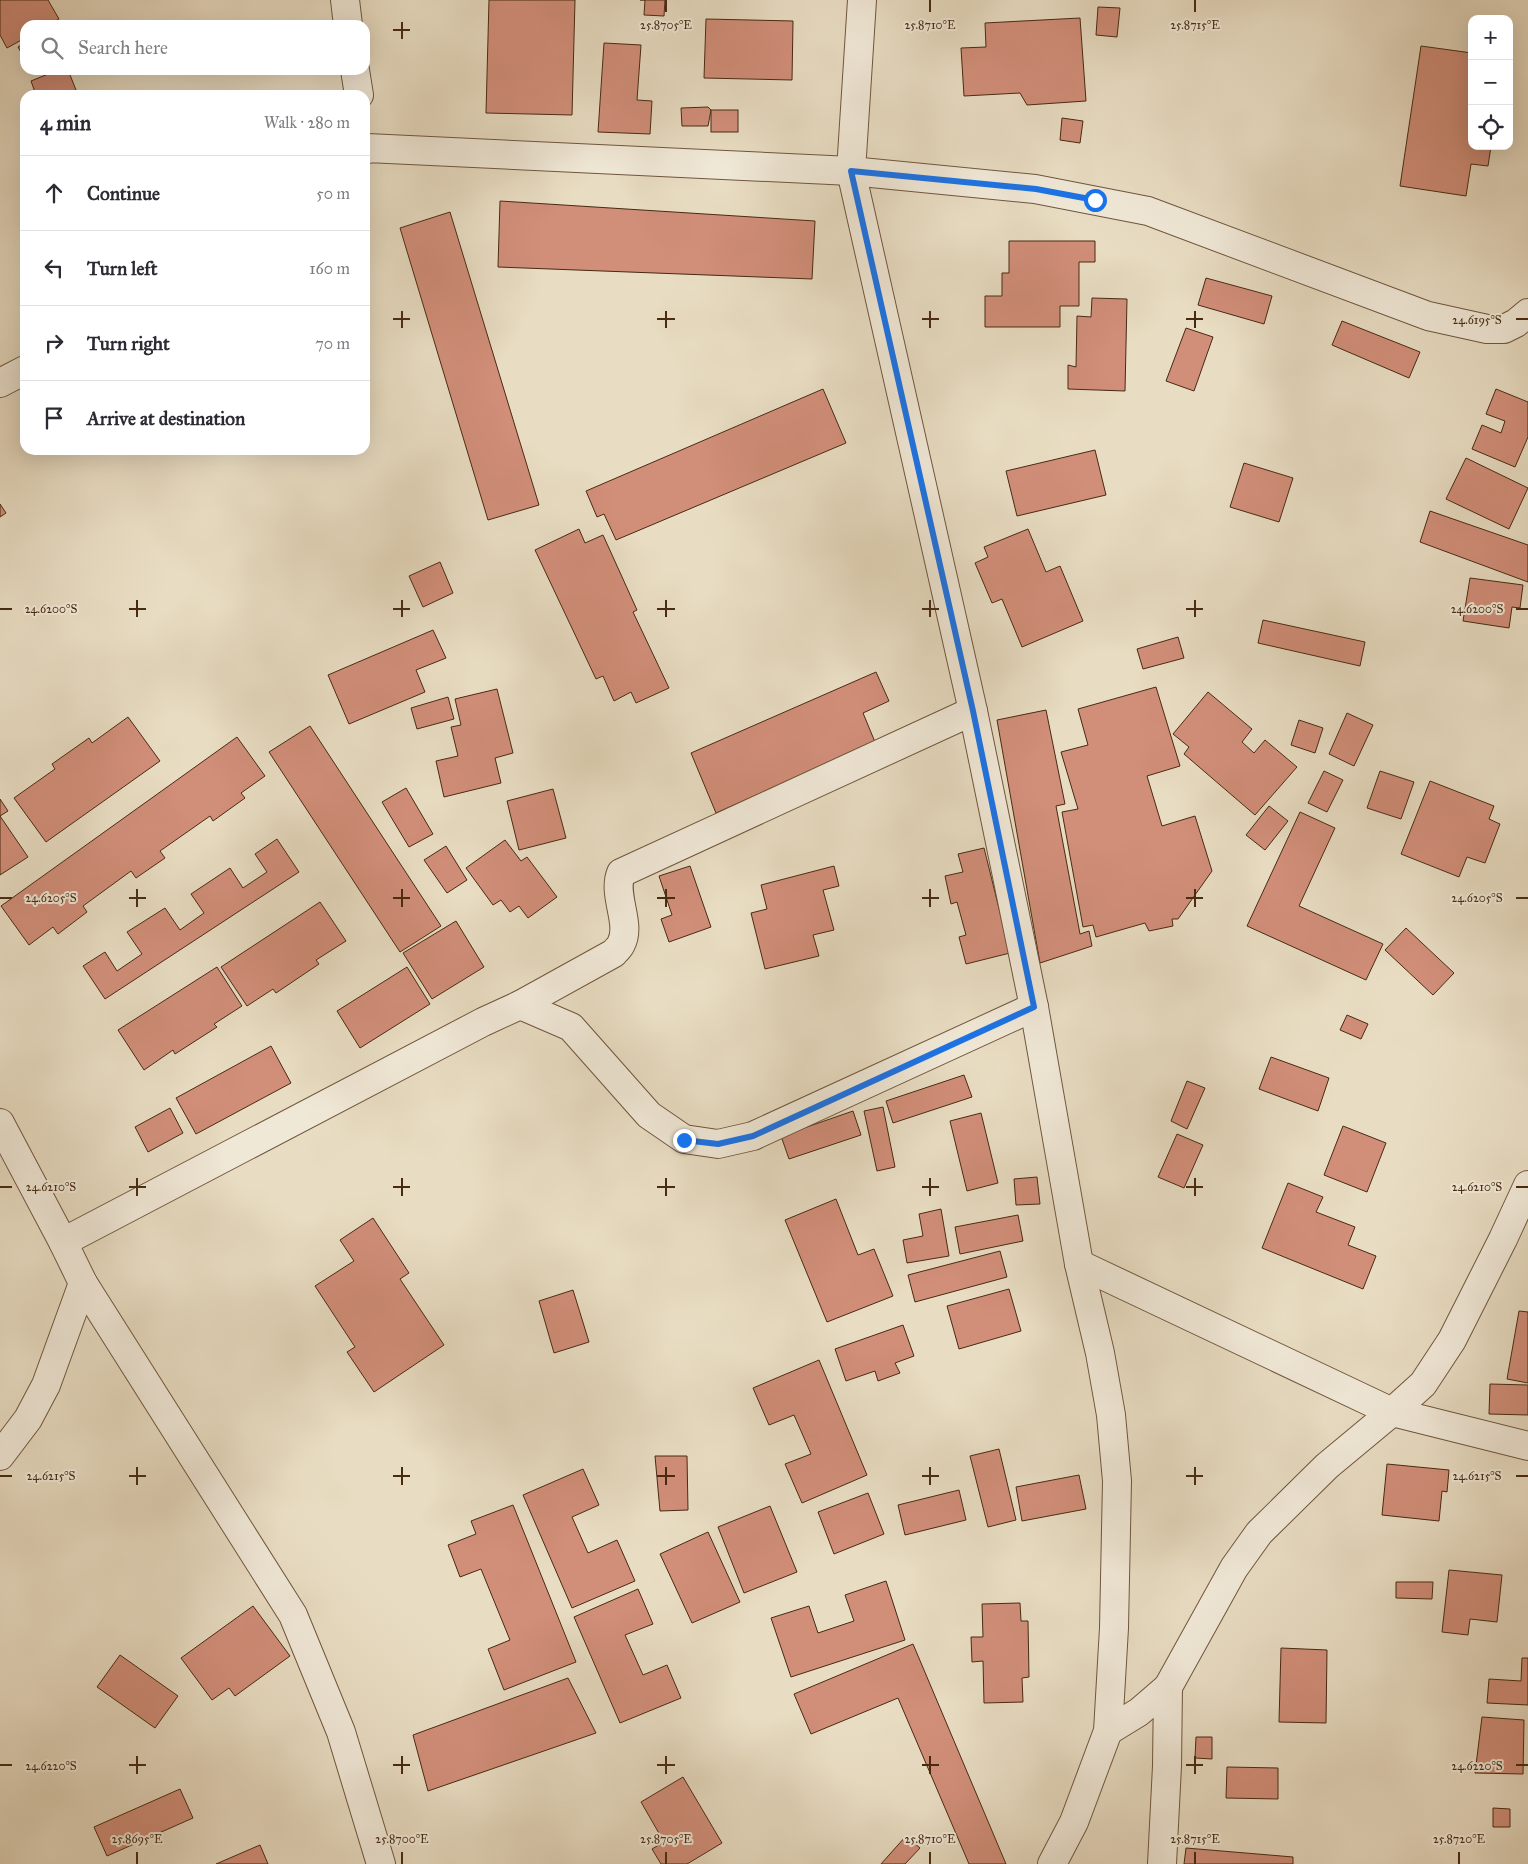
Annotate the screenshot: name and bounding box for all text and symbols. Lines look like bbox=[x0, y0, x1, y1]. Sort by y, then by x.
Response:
map controls bbox=[1468, 15, 1513, 150]
button: + bbox=[1468, 15, 1513, 60]
text: 25.8705°E bbox=[640, 18, 692, 32]
text: 25.8710°E bbox=[905, 18, 956, 32]
text: 25.8715°E bbox=[1170, 18, 1220, 32]
search box bbox=[20, 20, 370, 75]
icon: search bbox=[38, 34, 66, 62]
text: Search here bbox=[78, 36, 168, 59]
button: − bbox=[1468, 60, 1513, 105]
button: locate bbox=[1468, 105, 1513, 150]
text: 4 min bbox=[40, 110, 91, 136]
text: Walk · 280 m bbox=[264, 113, 350, 132]
icon: ahead bbox=[40, 179, 68, 207]
text: Continue bbox=[87, 182, 160, 205]
text: 50 m bbox=[316, 184, 350, 203]
route start bbox=[1084, 189, 1107, 212]
icon: left bbox=[40, 254, 68, 282]
text: Turn left bbox=[87, 257, 157, 280]
text: 160 m bbox=[309, 259, 350, 278]
text: 24.6195°S bbox=[1452, 313, 1502, 327]
icon: right bbox=[40, 329, 68, 357]
text: Turn right bbox=[87, 332, 170, 355]
text: 70 m bbox=[315, 334, 350, 353]
icon: arrive bbox=[40, 404, 68, 432]
text: Arrive at destination bbox=[87, 407, 245, 430]
text: 24.6200°S bbox=[25, 602, 77, 616]
text: 24.6200°S bbox=[1451, 602, 1503, 616]
text: 24.6205°S bbox=[25, 891, 77, 905]
text: 24.6205°S bbox=[1451, 891, 1503, 905]
route end bbox=[673, 1129, 696, 1152]
text: 24.6210°S bbox=[26, 1180, 76, 1194]
text: 24.6210°S bbox=[1452, 1180, 1502, 1194]
text: 24.6215°S bbox=[27, 1469, 76, 1483]
text: 24.6215°S bbox=[1453, 1469, 1502, 1483]
text: 24.6220°S bbox=[25, 1759, 77, 1773]
text: 24.6220°S bbox=[1451, 1759, 1503, 1773]
text: 25.8695°E bbox=[111, 1832, 163, 1846]
text: 25.8700°E bbox=[375, 1832, 429, 1846]
text: 25.8705°E bbox=[640, 1832, 692, 1846]
text: 25.8710°E bbox=[905, 1832, 956, 1846]
text: 25.8715°E bbox=[1170, 1832, 1220, 1846]
text: 25.8720°E bbox=[1433, 1832, 1486, 1846]

